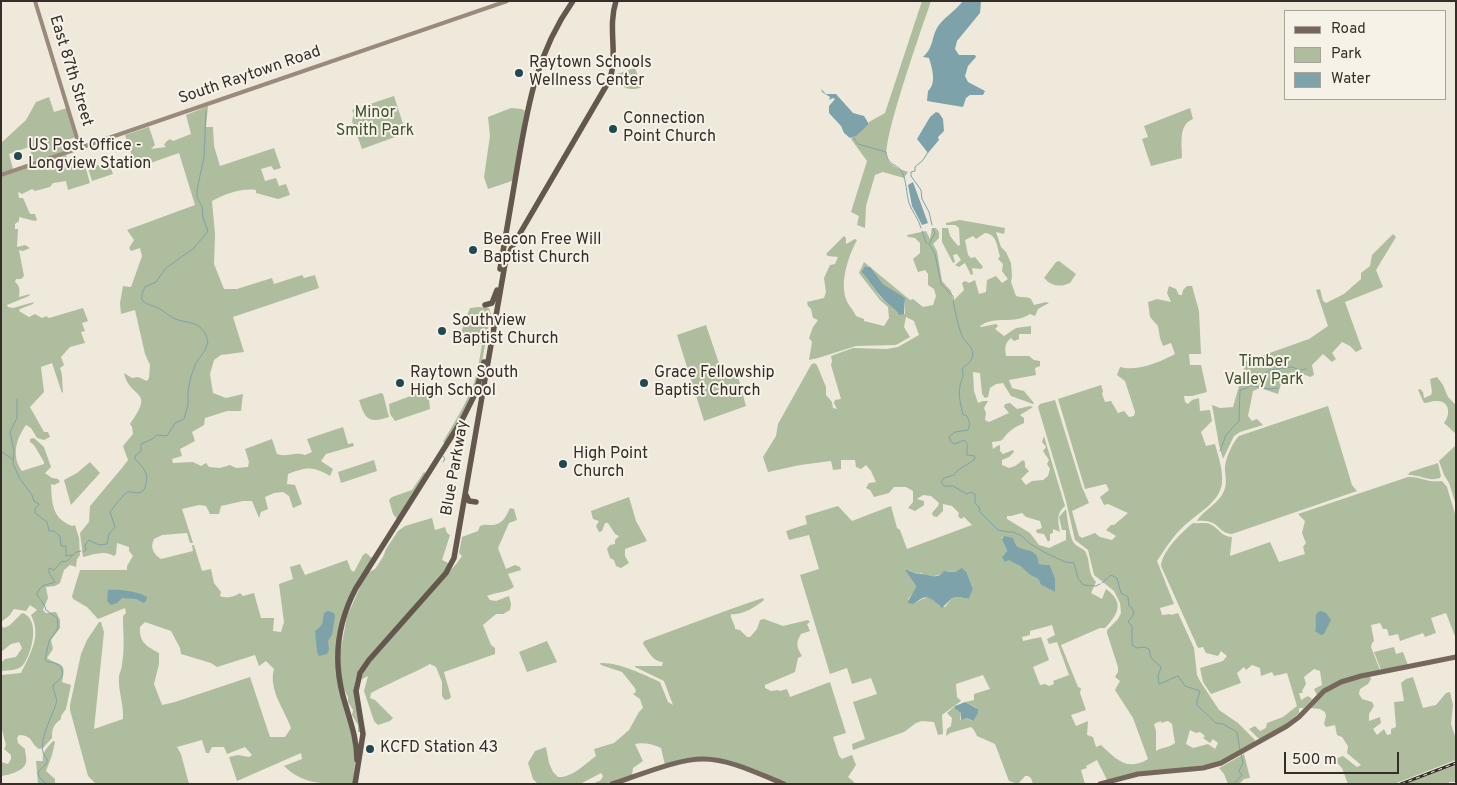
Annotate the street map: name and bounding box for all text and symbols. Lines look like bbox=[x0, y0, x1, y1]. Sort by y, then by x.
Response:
legend bbox=[1284, 10, 1447, 100]
street label: East 87th Street bbox=[44, 13, 96, 129]
text: Road bbox=[1331, 20, 1366, 39]
street label: South Raytown Road bbox=[176, 43, 324, 109]
text: Park bbox=[1331, 45, 1362, 64]
place label: Raytown Schools Wellness Center bbox=[529, 54, 652, 92]
marker: Raytown Schools Wellness Center bbox=[513, 67, 525, 79]
text: Water bbox=[1331, 70, 1370, 89]
park label: Minor Smith Park bbox=[336, 104, 414, 142]
place label: Connection Point Church bbox=[623, 110, 716, 148]
marker: Connection Point Church bbox=[607, 123, 619, 135]
place label: US Post Office - Longview Station bbox=[28, 137, 151, 175]
marker: US Post Office - Longview Station bbox=[12, 150, 24, 162]
place label: Beacon Free Will Baptist Church bbox=[483, 231, 601, 269]
marker: Beacon Free Will Baptist Church bbox=[467, 244, 479, 256]
place label: Southview Baptist Church bbox=[452, 312, 558, 350]
marker: Southview Baptist Church bbox=[436, 325, 448, 337]
park label: Timber Valley Park bbox=[1224, 353, 1304, 391]
place label: Raytown South High School bbox=[410, 364, 518, 402]
place label: Grace Fellowship Baptist Church bbox=[654, 364, 775, 402]
marker: Raytown South High School bbox=[394, 377, 406, 389]
marker: Grace Fellowship Baptist Church bbox=[638, 377, 650, 389]
street label: Blue Parkway bbox=[438, 419, 474, 517]
place label: High Point Church bbox=[573, 445, 648, 483]
marker: High Point Church bbox=[557, 458, 569, 470]
place label: KCFD Station 43 bbox=[380, 739, 498, 759]
scale bar bbox=[1287, 742, 1402, 774]
marker: KCFD Station 43 bbox=[364, 743, 376, 755]
text: 500 m bbox=[1292, 751, 1337, 770]

